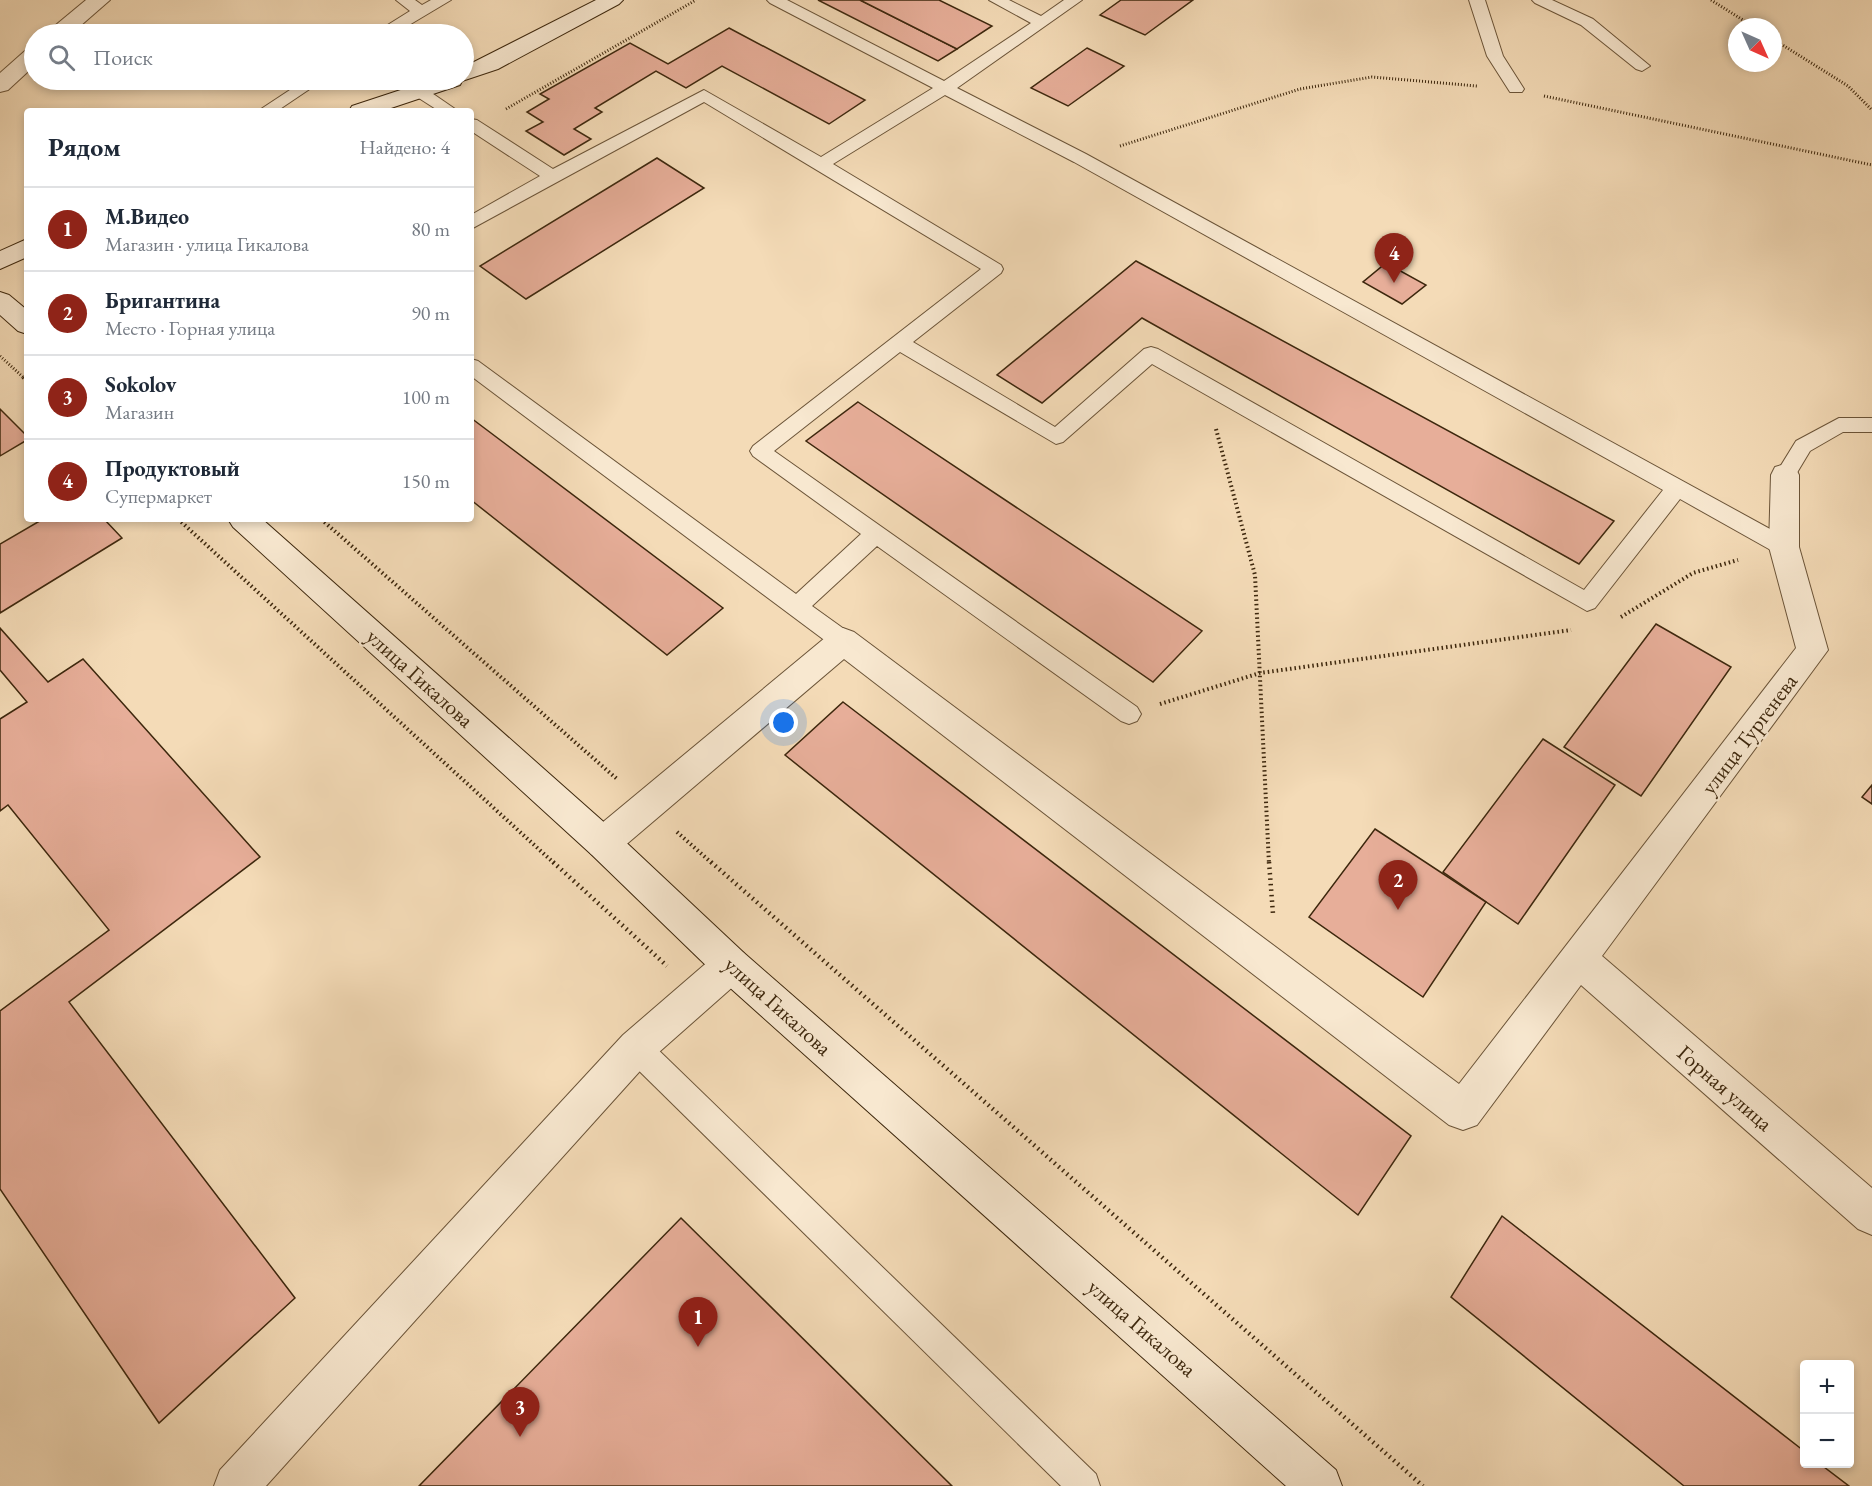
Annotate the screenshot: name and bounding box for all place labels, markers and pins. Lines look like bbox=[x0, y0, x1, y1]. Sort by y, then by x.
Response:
pin: 4 bbox=[1374, 234, 1414, 283]
pin: 2 bbox=[1378, 860, 1418, 910]
pin: 1 bbox=[678, 1298, 718, 1347]
pin: 3 bbox=[500, 1388, 540, 1437]

